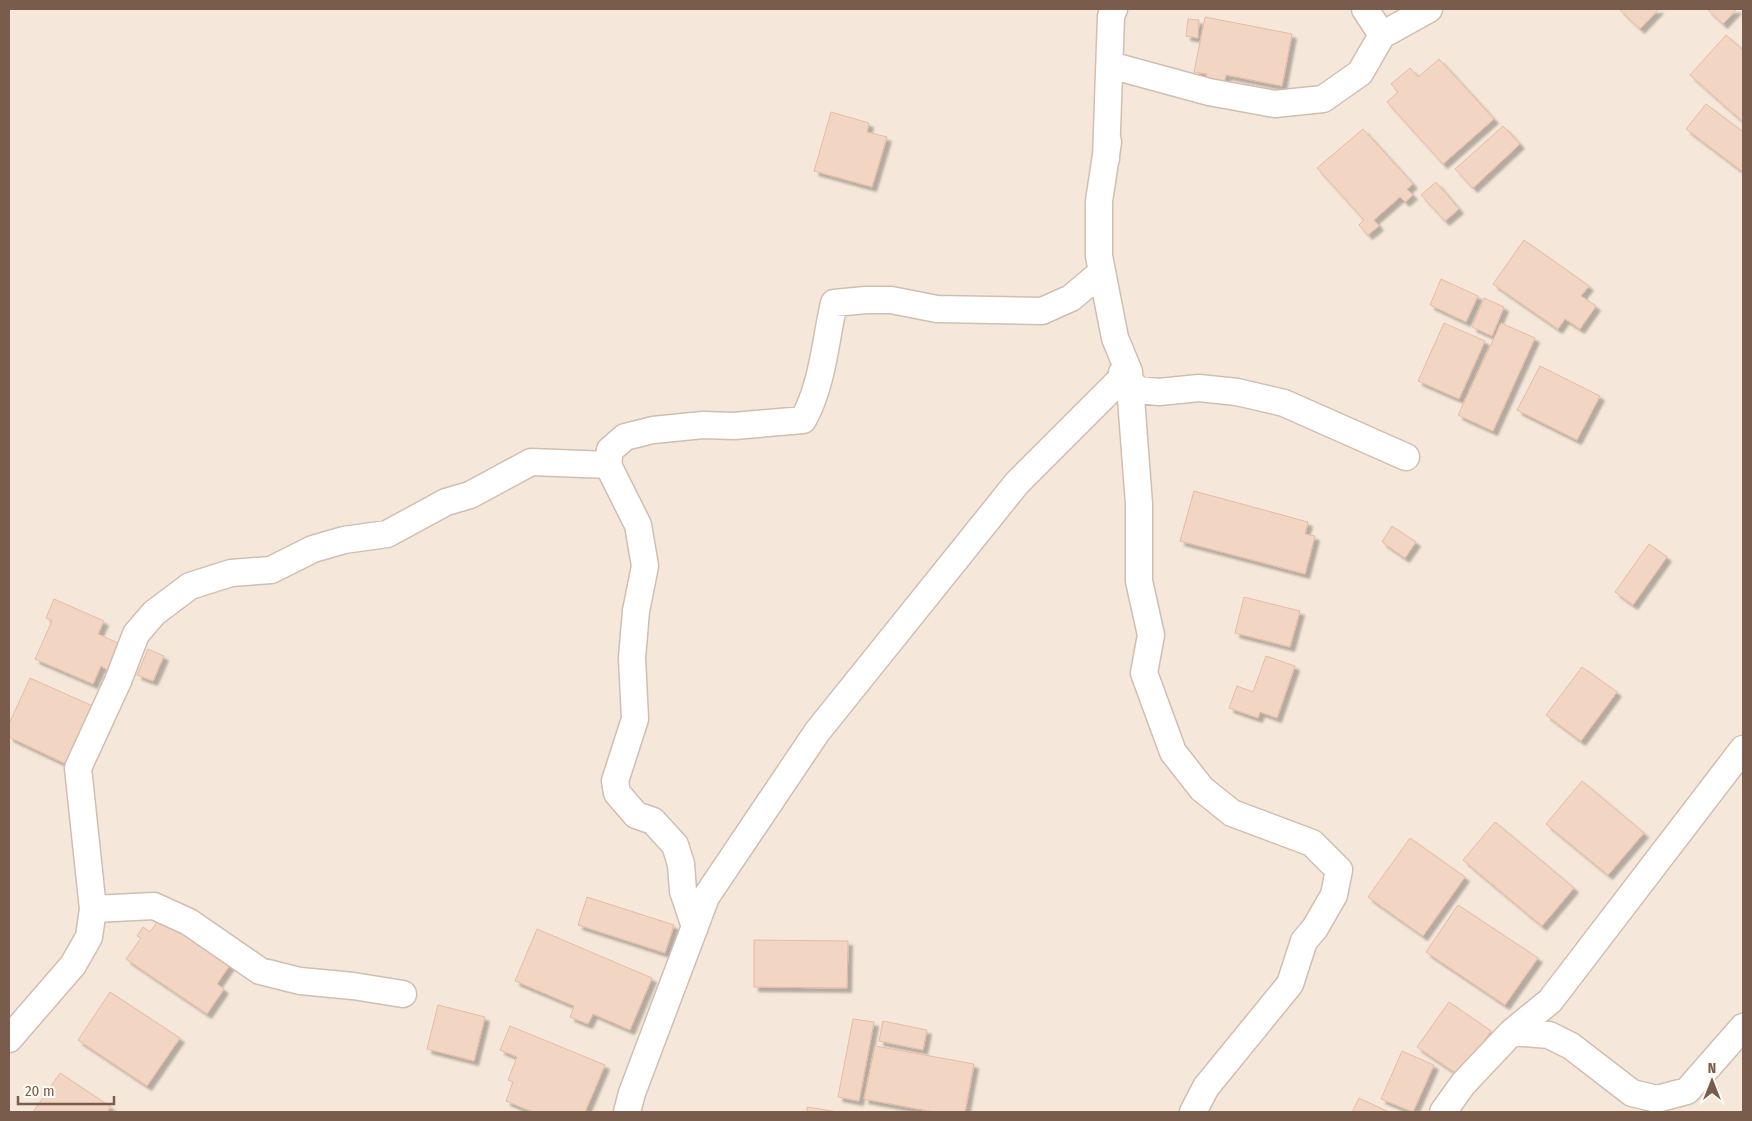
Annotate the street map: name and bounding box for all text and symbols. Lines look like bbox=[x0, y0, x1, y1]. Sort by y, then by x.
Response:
north arrow bbox=[1687, 1056, 1737, 1106]
text: N bbox=[1708, 1060, 1716, 1077]
scale bar bbox=[18, 1074, 114, 1106]
text: 20 m bbox=[25, 1082, 55, 1100]

